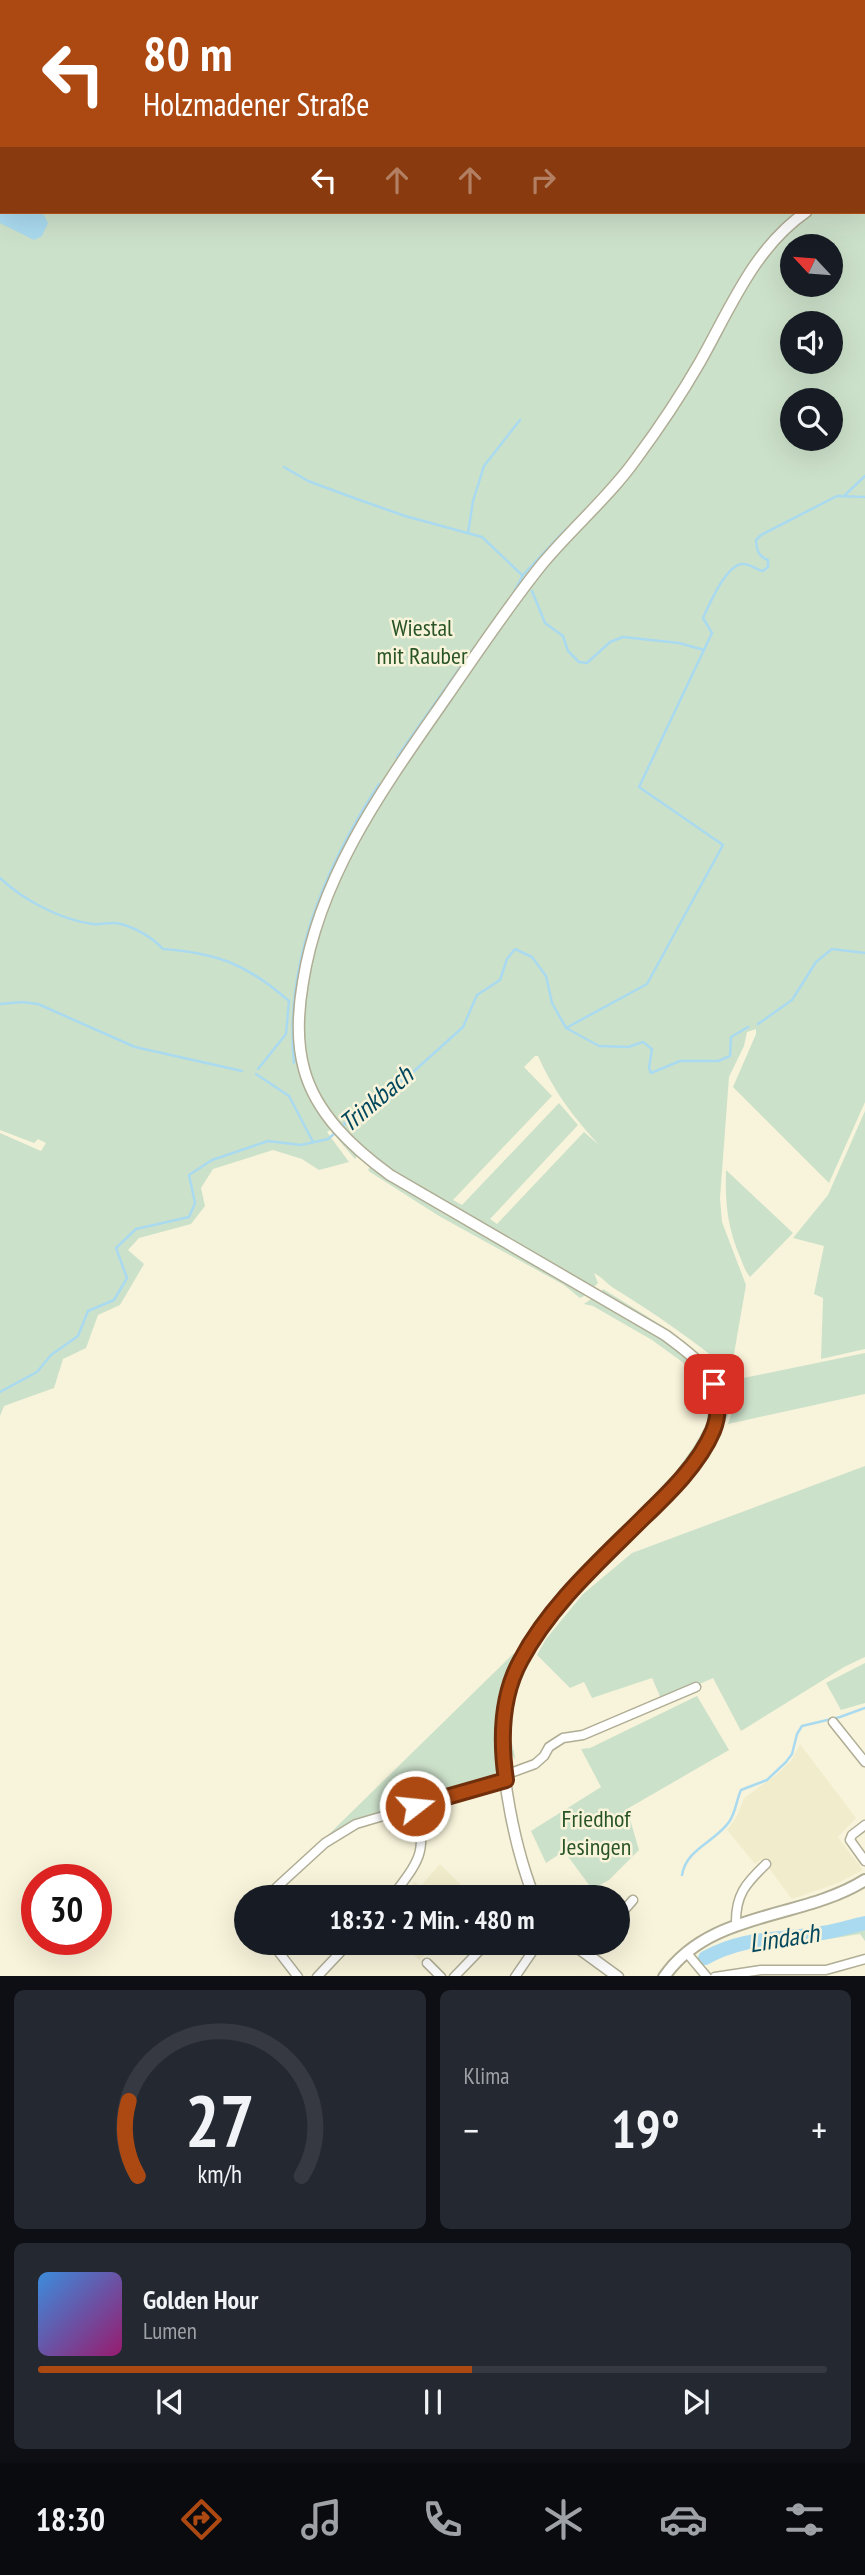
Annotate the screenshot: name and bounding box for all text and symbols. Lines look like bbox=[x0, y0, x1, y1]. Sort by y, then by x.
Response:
text: 80 m bbox=[143, 21, 232, 85]
icon: left bbox=[28, 28, 119, 119]
text: Holzmadener Straße bbox=[143, 83, 369, 125]
icon: left bbox=[305, 161, 343, 199]
icon: ahead bbox=[378, 161, 416, 199]
icon: ahead bbox=[451, 161, 489, 199]
icon: right bbox=[524, 161, 562, 199]
north arrow bbox=[780, 234, 844, 298]
map controls bbox=[780, 234, 843, 451]
button: sound bbox=[780, 311, 843, 374]
button: search bbox=[780, 388, 843, 451]
park label: Wiestal mit Rauber bbox=[377, 612, 468, 671]
water label: Trinkbach bbox=[332, 1057, 420, 1139]
pin bbox=[684, 1354, 744, 1414]
icon: arrive bbox=[695, 1365, 733, 1403]
position arrow bbox=[378, 1769, 452, 1843]
park label: Friedhof Jesingen bbox=[560, 1803, 631, 1862]
speed limit sign: 30 bbox=[21, 1864, 112, 1955]
text: 18:32 · 2 Min. · 480 m bbox=[330, 1903, 534, 1936]
water label: Lindach bbox=[747, 1915, 823, 1959]
text: Klima bbox=[464, 2061, 509, 2090]
text: 27 bbox=[185, 2072, 255, 2166]
text: 19° bbox=[611, 2095, 680, 2162]
text: − bbox=[464, 2105, 479, 2154]
text: + bbox=[811, 2105, 827, 2154]
text: km/h bbox=[198, 2157, 242, 2189]
text: Golden Hour bbox=[143, 2283, 258, 2316]
text: Lumen bbox=[143, 2316, 197, 2345]
icon: previous bbox=[151, 2383, 189, 2421]
icon: pause bbox=[414, 2383, 452, 2421]
icon: next bbox=[677, 2383, 715, 2421]
icon: directions bbox=[177, 2495, 226, 2544]
icon: music bbox=[297, 2495, 346, 2544]
icon: phone bbox=[418, 2495, 467, 2544]
icon: climate bbox=[539, 2495, 588, 2544]
icon: car bbox=[659, 2495, 708, 2544]
icon: filters bbox=[780, 2495, 829, 2544]
text: 18:30 bbox=[36, 2498, 105, 2540]

